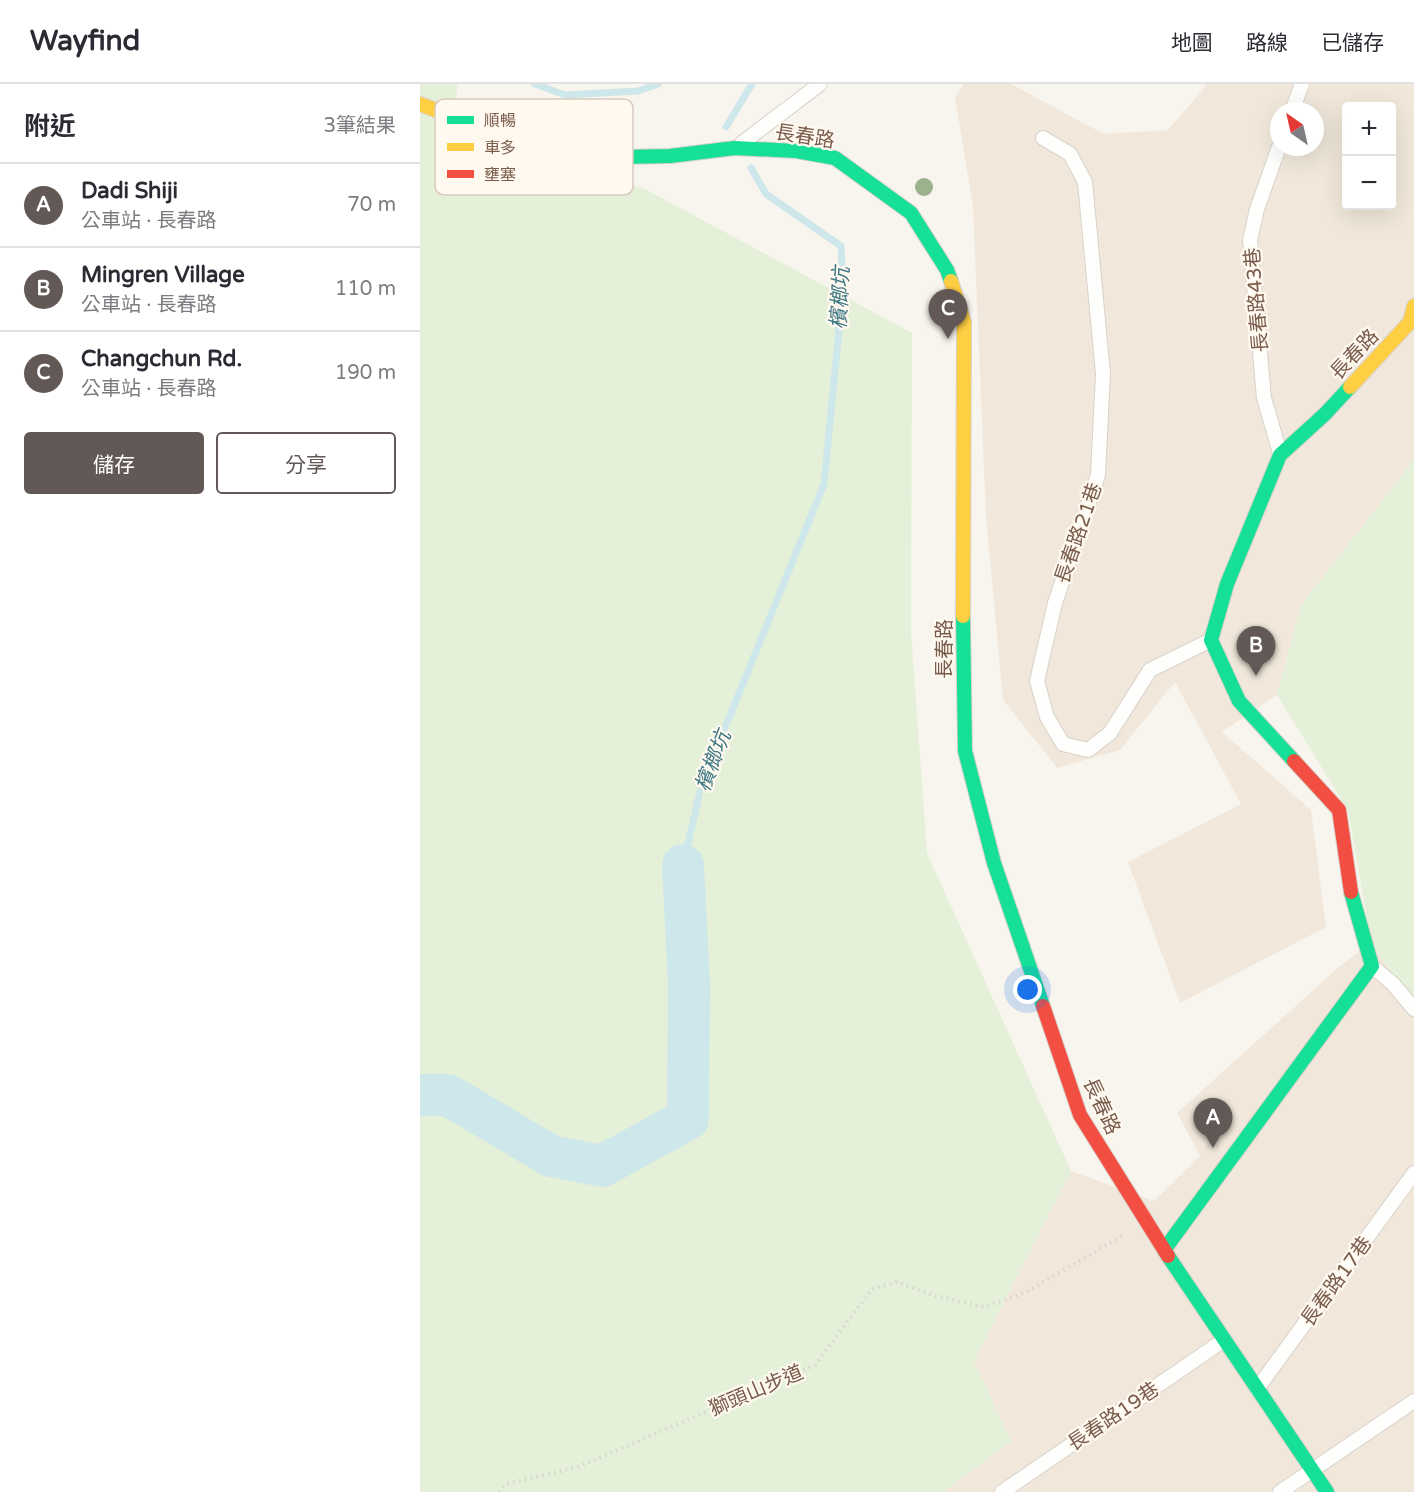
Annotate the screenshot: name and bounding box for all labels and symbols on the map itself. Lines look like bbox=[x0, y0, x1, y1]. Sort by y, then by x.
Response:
legend bbox=[435, 99, 633, 195]
north arrow bbox=[1270, 102, 1324, 156]
text: 順暢 bbox=[484, 111, 516, 131]
street label: 長春路 bbox=[773, 120, 836, 154]
text: 車多 bbox=[484, 138, 516, 158]
text: 壅塞 bbox=[484, 165, 516, 185]
street label: 長春路43巷 bbox=[1240, 247, 1274, 353]
water label: 檳榔坑 bbox=[826, 263, 855, 330]
pin: C bbox=[928, 290, 968, 339]
street label: 長春路 bbox=[1325, 325, 1384, 385]
street label: 長春路21巷 bbox=[1050, 480, 1107, 587]
street label: 長春路 bbox=[933, 619, 957, 679]
pin: B bbox=[1236, 626, 1276, 676]
water label: 檳榔坑 bbox=[691, 724, 738, 795]
your location bbox=[1013, 975, 1042, 1004]
street label: 長春路 bbox=[1078, 1074, 1125, 1139]
pin: A bbox=[1194, 1098, 1232, 1148]
street label: 長春路17巷 bbox=[1296, 1232, 1377, 1331]
street label: 獅頭山步道 bbox=[706, 1360, 807, 1422]
street label: 長春路19巷 bbox=[1063, 1377, 1164, 1456]

